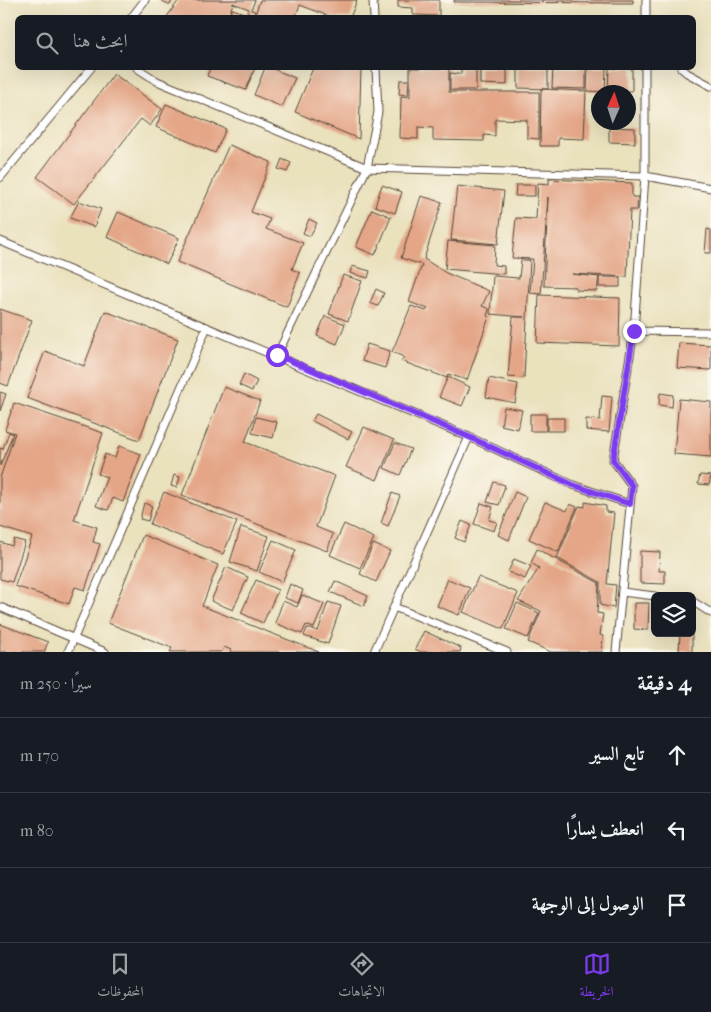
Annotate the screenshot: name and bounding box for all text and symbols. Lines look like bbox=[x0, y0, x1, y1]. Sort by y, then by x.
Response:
search box bbox=[15, 15, 696, 70]
icon: search bbox=[33, 29, 61, 57]
text: ابحث هنا bbox=[73, 30, 128, 52]
north arrow bbox=[591, 85, 636, 130]
route end bbox=[623, 320, 646, 343]
route start bbox=[266, 344, 289, 367]
map controls bbox=[651, 592, 696, 637]
button: layers bbox=[651, 592, 696, 637]
text: 4 دقيقة bbox=[637, 671, 691, 695]
text: سيرًا · 250 m bbox=[20, 674, 92, 693]
icon: ahead bbox=[663, 741, 691, 769]
text: تابع السير bbox=[590, 743, 644, 765]
text: 170 m bbox=[20, 746, 59, 765]
icon: left bbox=[663, 816, 691, 844]
text: انعطف يسارًا bbox=[566, 818, 644, 840]
text: 80 m bbox=[20, 821, 54, 840]
icon: arrive bbox=[663, 891, 691, 919]
text: الوصول إلى الوجهة bbox=[532, 893, 644, 915]
tab: المحفوظات bbox=[97, 950, 144, 1005]
tab: الاتجاهات bbox=[338, 950, 385, 1005]
tab: الخريطة bbox=[580, 950, 614, 1005]

